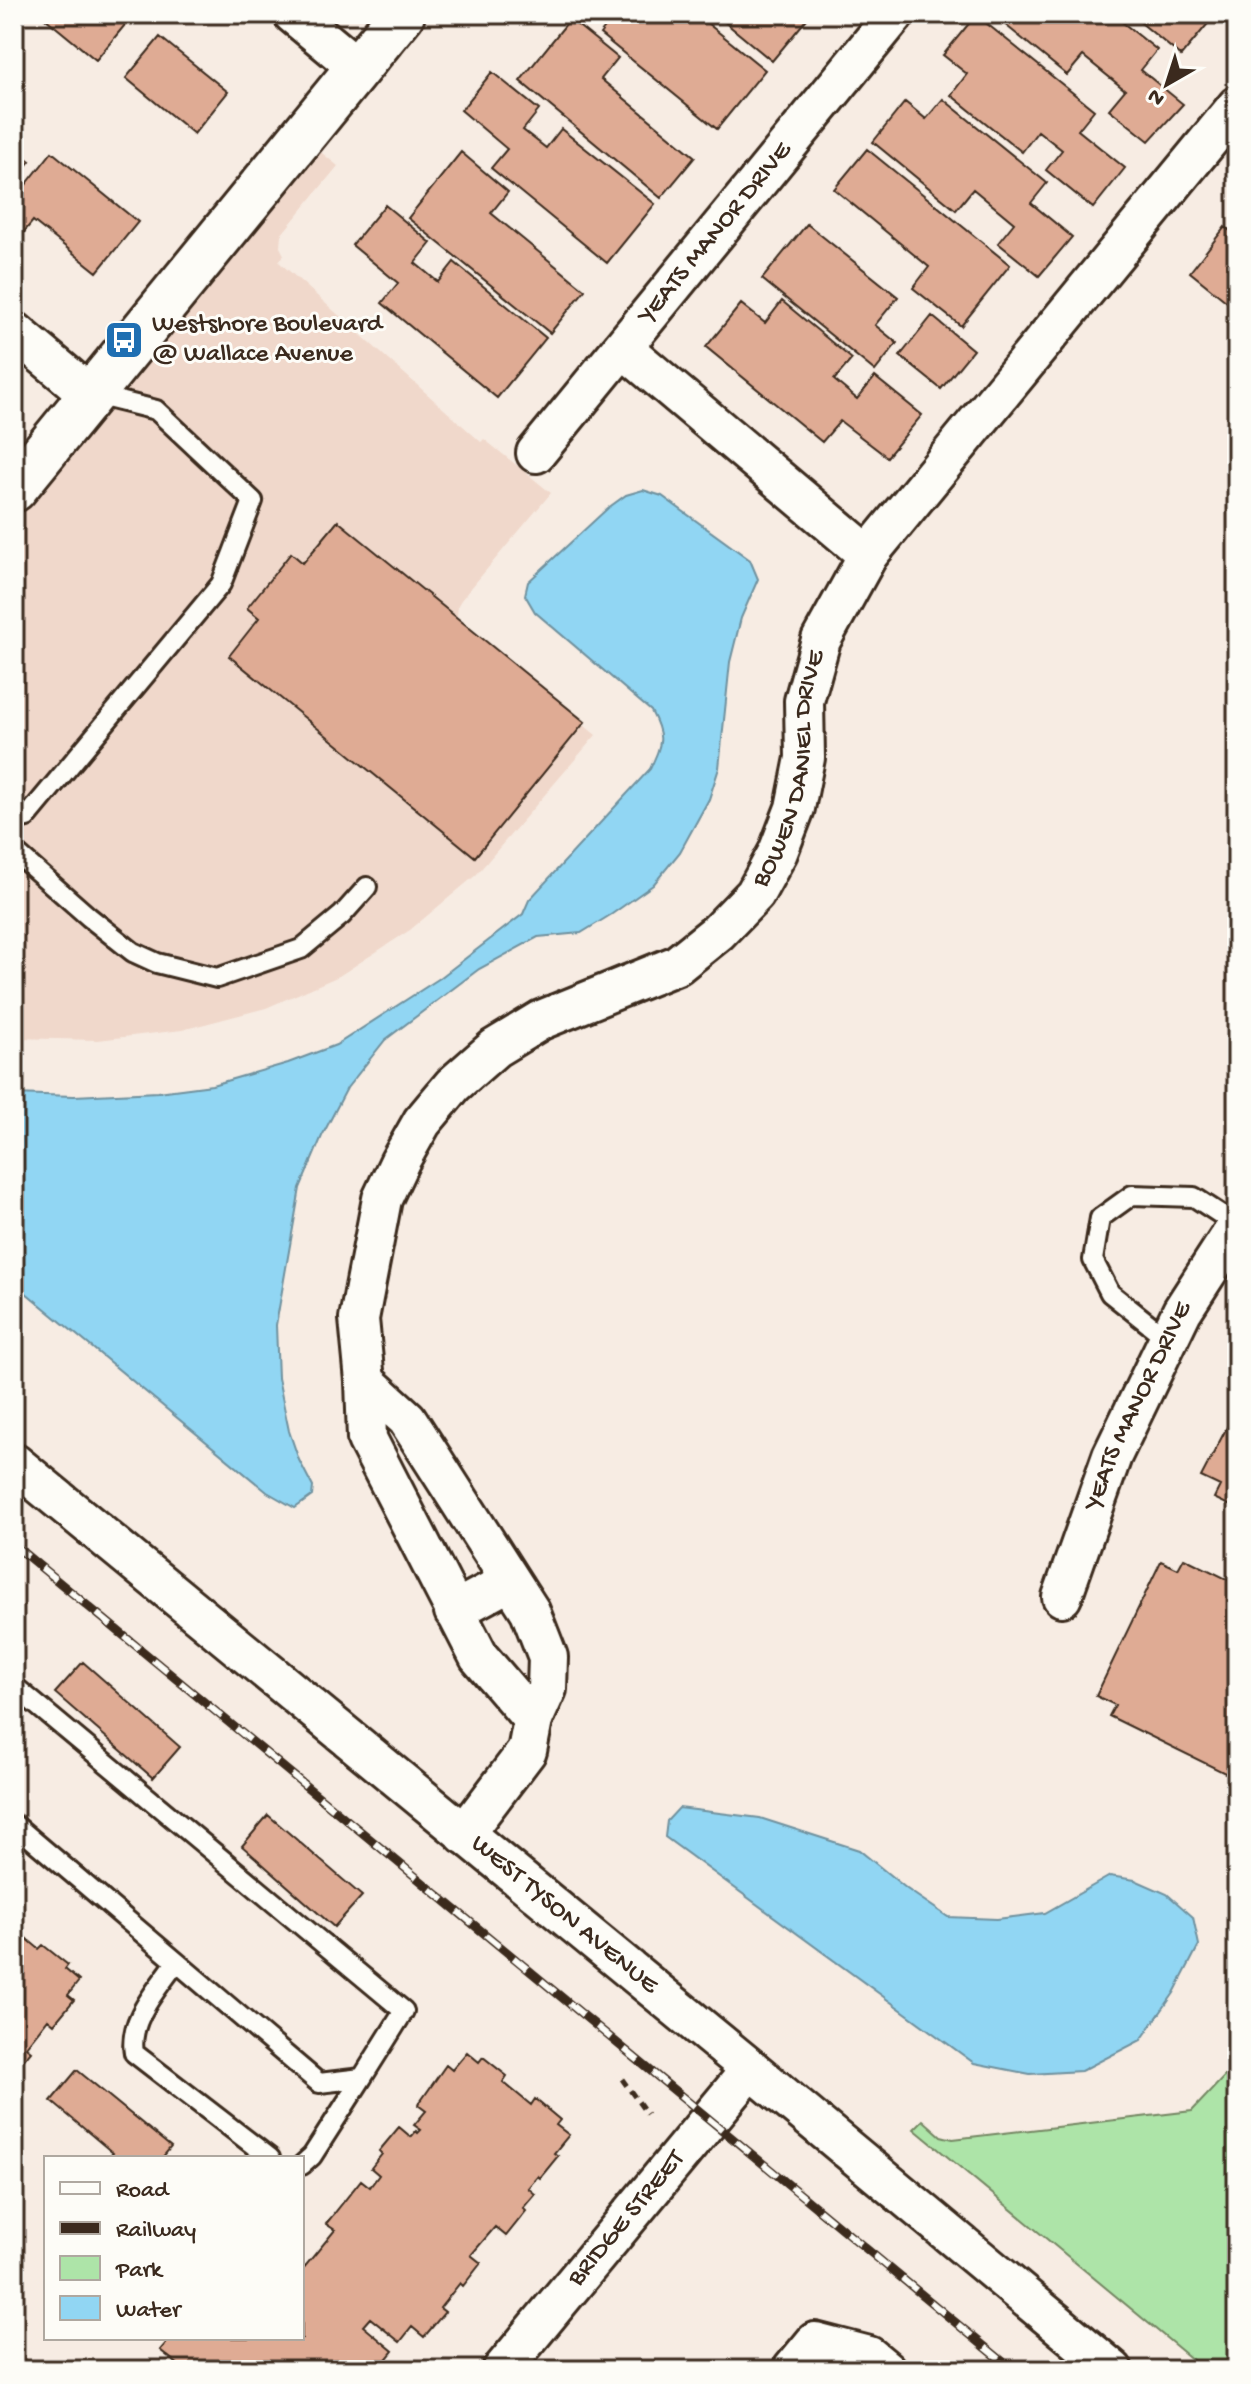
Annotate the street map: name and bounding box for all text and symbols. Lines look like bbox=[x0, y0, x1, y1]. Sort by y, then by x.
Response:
north arrow bbox=[1127, 44, 1207, 124]
text: N bbox=[1143, 82, 1171, 111]
street label: YEATS MANOR DRIVE bbox=[631, 136, 800, 332]
place label: Westshore Boulevard @ Wallace Avenue bbox=[152, 310, 384, 371]
bus stop icon: Westshore Boulevard @ Wallace Avenue bbox=[103, 319, 145, 361]
street label: BOWEN DANIEL DRIVE bbox=[746, 646, 833, 894]
street label: YEATS MANOR DRIVE bbox=[1078, 1296, 1200, 1516]
street label: WEST TYSON AVENUE bbox=[464, 1829, 665, 2002]
street label: BRIDGE STREET bbox=[561, 2144, 693, 2294]
legend bbox=[44, 2156, 304, 2340]
text: Road bbox=[116, 2177, 170, 2206]
text: Railway bbox=[116, 2217, 196, 2246]
text: Park bbox=[115, 2257, 164, 2286]
text: Water bbox=[116, 2297, 183, 2326]

